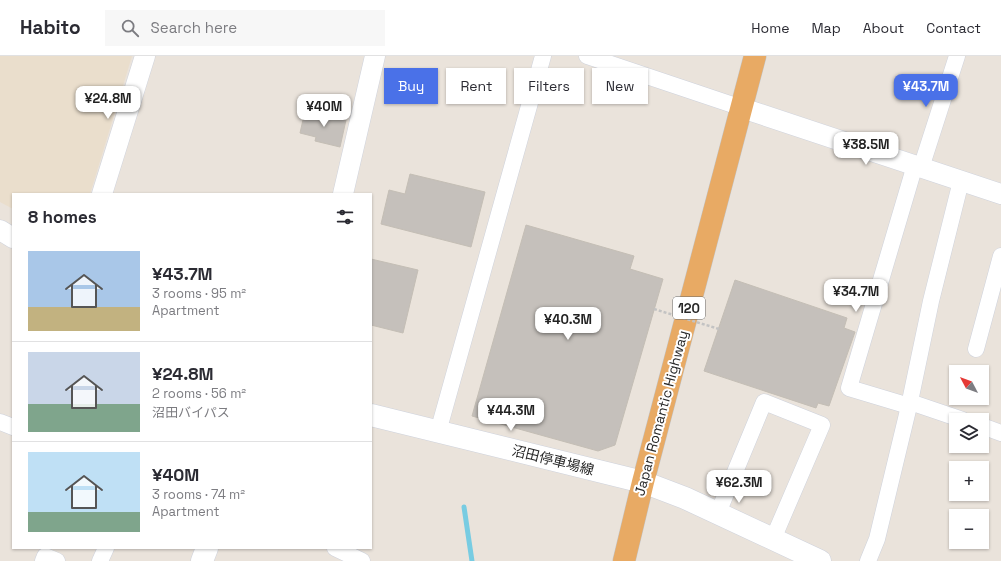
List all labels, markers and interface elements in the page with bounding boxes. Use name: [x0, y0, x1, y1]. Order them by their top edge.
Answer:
search box: [105, 10, 385, 46]
text: Habito: [20, 15, 81, 40]
icon: search: [119, 17, 141, 39]
text: Search here: [151, 18, 237, 37]
text: Home: [751, 19, 789, 37]
text: Map: [811, 19, 841, 37]
text: About: [863, 19, 904, 37]
text: Contact: [926, 19, 981, 37]
chip: Buy: [384, 68, 438, 104]
chip: Rent: [446, 68, 506, 104]
chip: Filters: [514, 68, 584, 104]
chip: New: [592, 68, 648, 104]
pin: ¥43.7M: [893, 74, 959, 108]
text: ¥43.7M: [903, 78, 949, 95]
pin: ¥24.8M: [75, 86, 141, 120]
text: ¥24.8M: [85, 90, 131, 107]
pin: ¥40M: [300, 94, 348, 128]
text: ¥40M: [306, 98, 342, 115]
pin: ¥38.5M: [833, 132, 899, 166]
text: ¥38.5M: [843, 136, 889, 153]
text: 8 homes: [28, 206, 97, 228]
icon: filters: [334, 206, 356, 228]
text: ¥43.7M: [152, 263, 213, 285]
icon: home: [60, 267, 108, 315]
pin: ¥34.7M: [823, 279, 889, 313]
text: ¥34.7M: [833, 283, 879, 300]
text: 3 rooms · 95 m²: [152, 285, 246, 302]
road number: 120: [673, 297, 705, 319]
text: Apartment: [152, 302, 220, 319]
pin: ¥40.3M: [535, 307, 601, 341]
text: ¥40.3M: [544, 311, 592, 328]
street label: Japan Romantic Highway: [630, 328, 692, 498]
text: ¥24.8M: [152, 363, 213, 385]
north arrow: [949, 365, 989, 405]
map controls: [949, 365, 989, 549]
icon: home: [60, 368, 108, 416]
text: 2 rooms · 56 m²: [152, 385, 246, 402]
pin: ¥44.3M: [478, 398, 544, 432]
text: ¥44.3M: [487, 402, 535, 419]
text: 沼田バイパス: [152, 404, 230, 421]
button: layers: [949, 413, 989, 453]
street label: 沼田停車場線: [510, 441, 596, 479]
button: +: [949, 461, 989, 501]
text: ¥40M: [152, 464, 199, 486]
icon: home: [60, 468, 108, 516]
pin: ¥62.3M: [706, 470, 772, 504]
text: ¥62.3M: [715, 474, 763, 491]
text: 3 rooms · 74 m²: [152, 486, 245, 503]
text: Apartment: [152, 503, 220, 520]
button: −: [949, 509, 989, 549]

